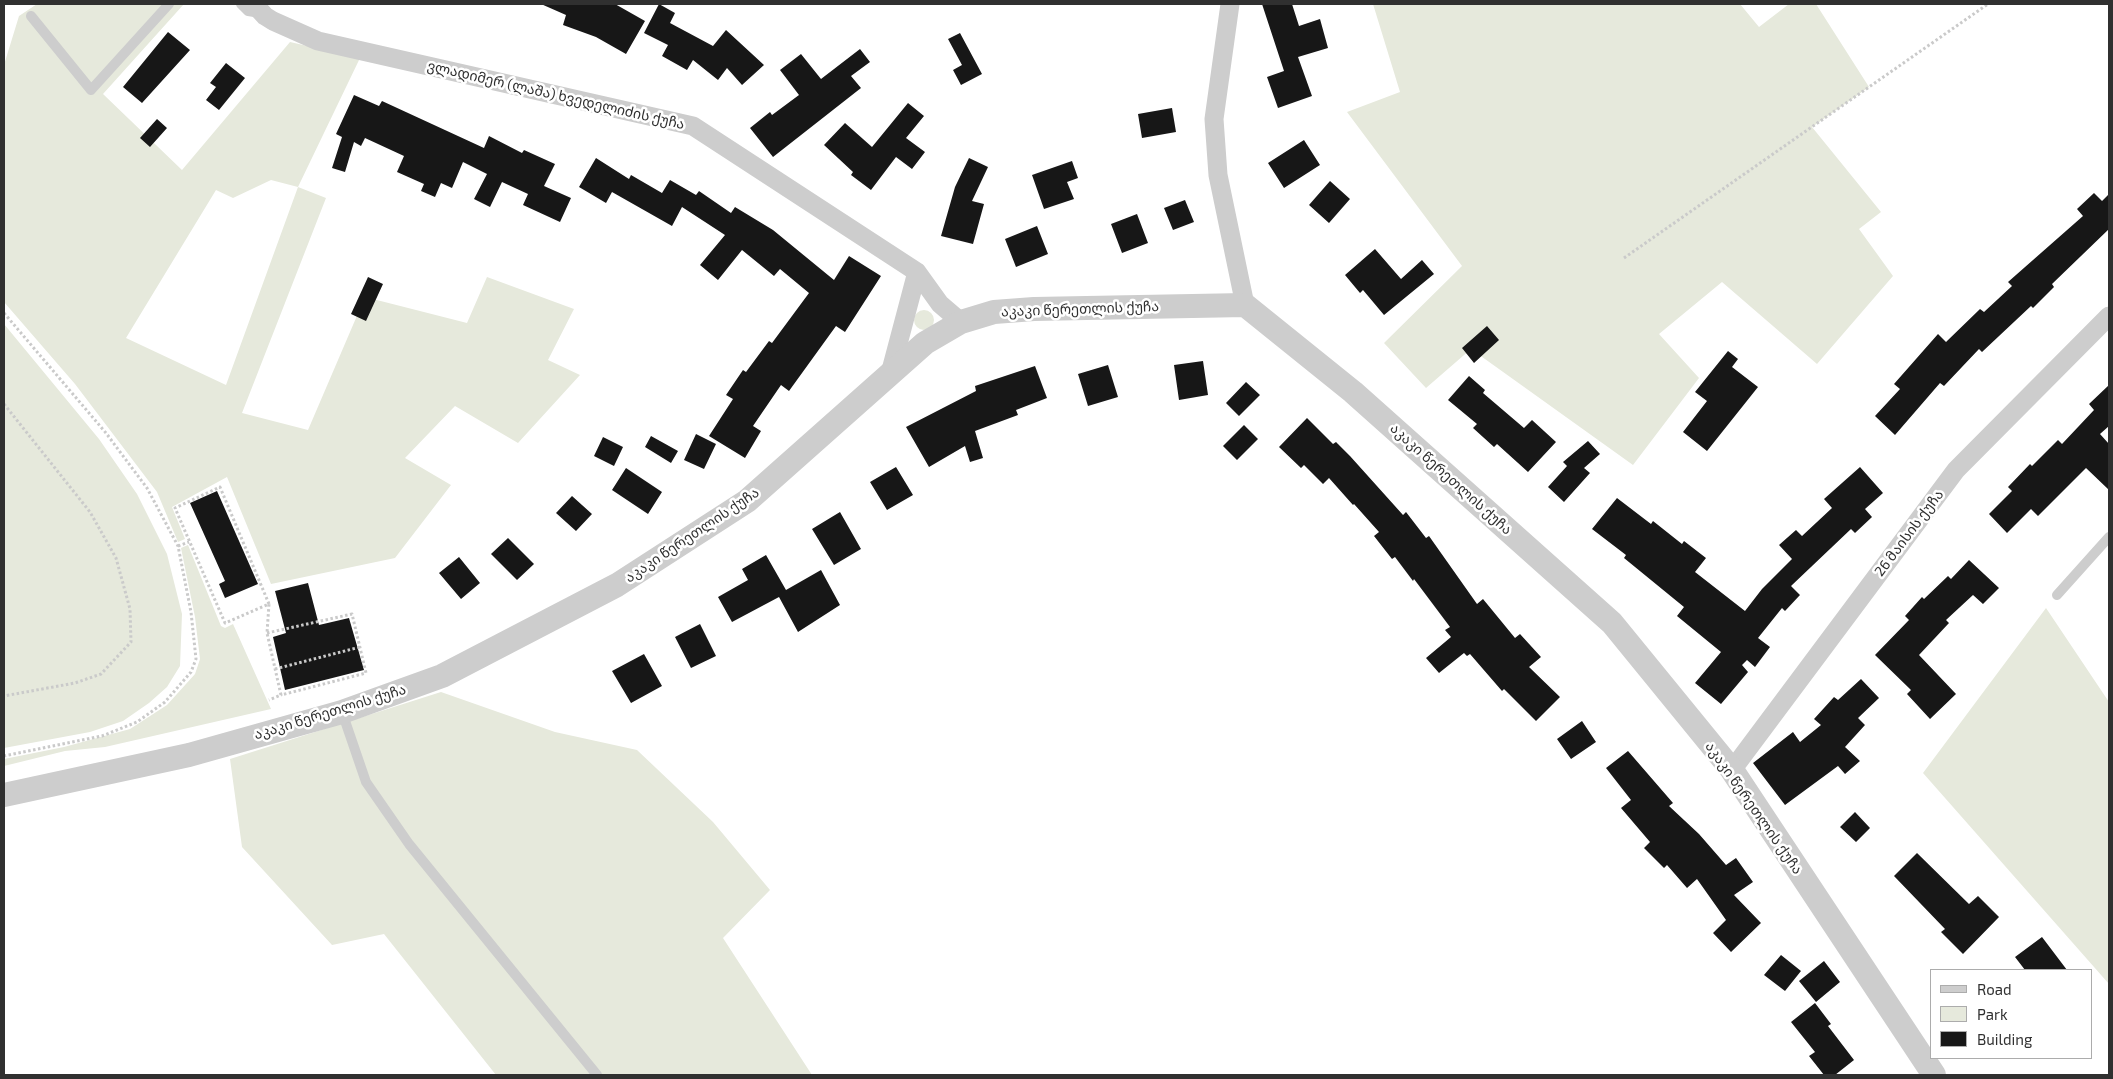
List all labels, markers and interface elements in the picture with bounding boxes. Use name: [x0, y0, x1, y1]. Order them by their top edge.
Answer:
street label: ვლადიმერ (ლაშა) ხვედელიძის ქუჩა: [426, 57, 686, 133]
street label: აკაკი წერეთლის ქუჩა: [1001, 298, 1159, 320]
street label: აკაკი წერეთლის ქუჩა: [1387, 420, 1515, 538]
street label: აკაკი წერეთლის ქუჩა: [622, 484, 762, 586]
street label: 26 მაისის ქუჩა: [1871, 486, 1947, 580]
street label: აკაკი წერეთლის ქუჩა: [252, 681, 408, 743]
street label: აკაკი წერეთლის ქუჩა: [1702, 738, 1806, 878]
legend: [1930, 969, 2093, 1059]
text: Road: [1977, 980, 2012, 998]
text: Park: [1977, 1005, 2008, 1023]
text: Building: [1977, 1030, 2032, 1048]

